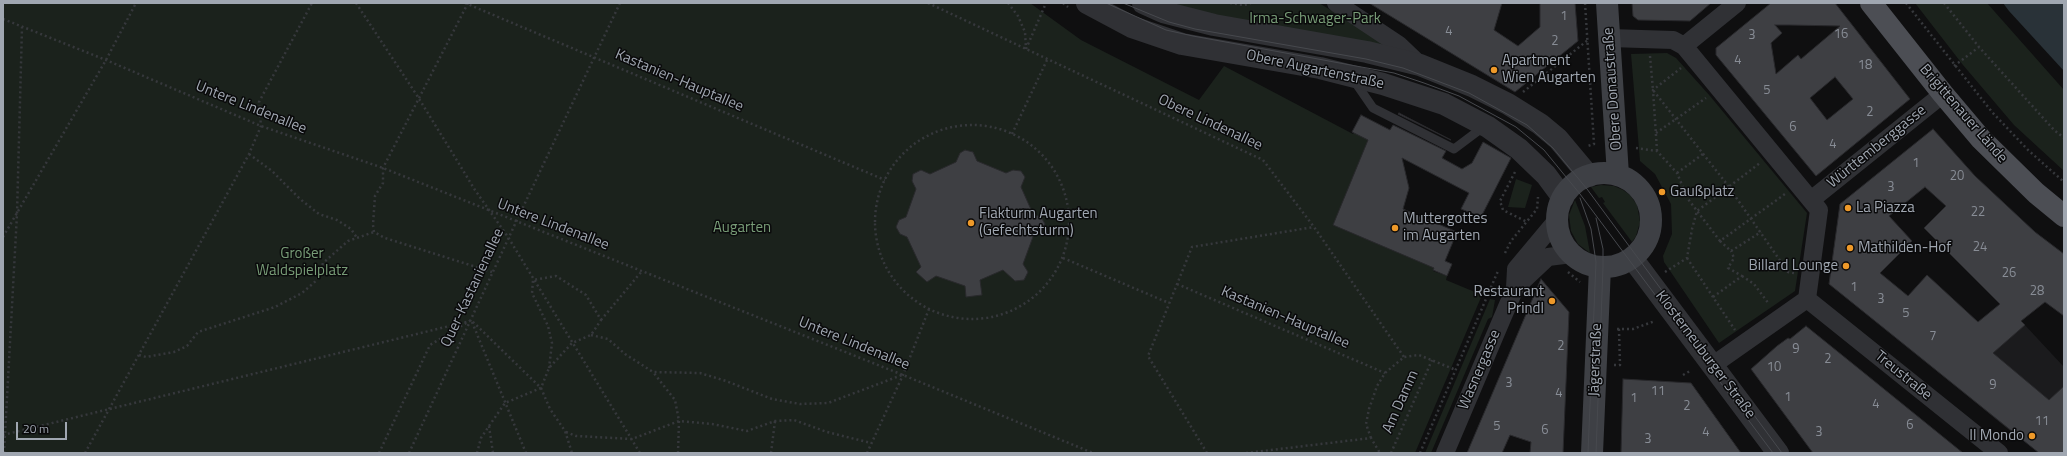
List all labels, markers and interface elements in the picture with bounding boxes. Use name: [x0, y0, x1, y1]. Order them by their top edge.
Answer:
house number: 1: [1560, 9, 1568, 25]
park label: Irma-Schwager-Park: [1249, 10, 1381, 28]
house number: 4: [1445, 24, 1453, 40]
street label: Obere Donaustraße: [1600, 27, 1626, 151]
house number: 16: [1834, 27, 1848, 43]
house number: 3: [1748, 28, 1756, 44]
house number: 2: [1551, 34, 1559, 50]
street label: Kastanien-Hauptallee: [612, 46, 746, 116]
street label: Obere Augartenstraße: [1244, 47, 1386, 93]
place label: Apartment Wien Augarten: [1502, 52, 1596, 87]
house number: 4: [1734, 53, 1742, 69]
house number: 18: [1858, 58, 1872, 74]
street label: Brigittenauer Lände: [1915, 61, 2011, 167]
marker: Apartment Wien Augarten: [1489, 65, 1499, 75]
street label: Untere Lindenallee: [193, 78, 309, 138]
house number: 5: [1763, 83, 1771, 99]
street label: Obere Lindenallee: [1155, 91, 1265, 155]
street label: Württemberggasse: [1824, 102, 1930, 192]
house number: 2: [1866, 105, 1874, 121]
house number: 6: [1789, 120, 1797, 136]
house number: 4: [1829, 137, 1837, 153]
house number: 1: [1912, 156, 1920, 172]
house number: 20: [1950, 169, 1964, 185]
house number: 3: [1887, 180, 1895, 196]
place label: Gaußplatz: [1670, 183, 1734, 201]
marker: Gaußplatz: [1657, 187, 1667, 197]
street label: Untere Lindenallee: [495, 195, 611, 255]
place label: La Piazza: [1856, 199, 1915, 217]
marker: La Piazza: [1843, 203, 1853, 213]
place label: Flakturm Augarten (Gefechtsturm): [979, 205, 1098, 240]
house number: 22: [1971, 205, 1985, 221]
place label: Muttergottes im Augarten: [1403, 210, 1487, 245]
marker: Flakturm Augarten (Gefechtsturm): [966, 218, 976, 228]
park label: Augarten: [713, 219, 771, 237]
marker: Muttergottes im Augarten: [1390, 223, 1400, 233]
street label: Quer-Kastanienallee: [438, 226, 508, 350]
place label: Mathilden-Hof: [1858, 239, 1951, 257]
house number: 24: [1973, 240, 1987, 256]
marker: Mathilden-Hof: [1845, 243, 1855, 253]
park label: Großer Waldspielplatz: [256, 245, 348, 280]
place label: Billard Lounge: [1748, 257, 1838, 275]
marker: Billard Lounge: [1841, 261, 1851, 271]
house number: 26: [2002, 266, 2016, 282]
house number: 1: [1850, 280, 1858, 296]
street label: Kastanien-Hauptallee: [1218, 283, 1352, 353]
place label: Restaurant Prindl: [1474, 283, 1544, 318]
house number: 28: [2030, 284, 2044, 300]
street label: Klosterneuburger Straße: [1651, 288, 1759, 422]
house number: 3: [1877, 292, 1885, 308]
marker: Restaurant Prindl: [1547, 296, 1557, 306]
house number: 5: [1902, 306, 1910, 322]
street label: Untere Lindenallee: [796, 314, 912, 374]
street label: Jägerstraße: [1586, 323, 1606, 397]
street label: Wasnergasse: [1455, 327, 1505, 413]
house number: 7: [1929, 329, 1937, 345]
house number: 2: [1557, 339, 1565, 355]
house number: 9: [1792, 342, 1800, 358]
street label: Treustraße: [1871, 348, 1935, 404]
house number: 2: [1824, 352, 1832, 368]
house number: 10: [1767, 360, 1781, 376]
street label: Am Damm: [1379, 368, 1423, 436]
house number: 3: [1505, 376, 1513, 392]
house number: 9: [1989, 378, 1997, 394]
house number: 11: [1651, 384, 1665, 400]
house number: 4: [1555, 386, 1563, 402]
house number: 1: [1784, 390, 1792, 406]
house number: 1: [1630, 391, 1638, 407]
house number: 4: [1872, 397, 1880, 413]
house number: 2: [1683, 399, 1691, 415]
scale bar: [18, 414, 69, 440]
house number: 11: [2035, 414, 2049, 430]
house number: 6: [1906, 418, 1914, 434]
text: 20 m: [23, 419, 49, 438]
house number: 5: [1493, 419, 1501, 435]
house number: 6: [1541, 423, 1549, 439]
house number: 4: [1702, 425, 1710, 441]
house number: 3: [1815, 425, 1823, 441]
place label: Il Mondo: [1969, 427, 2024, 445]
marker: Il Mondo: [2027, 431, 2037, 441]
house number: 3: [1644, 432, 1652, 448]

